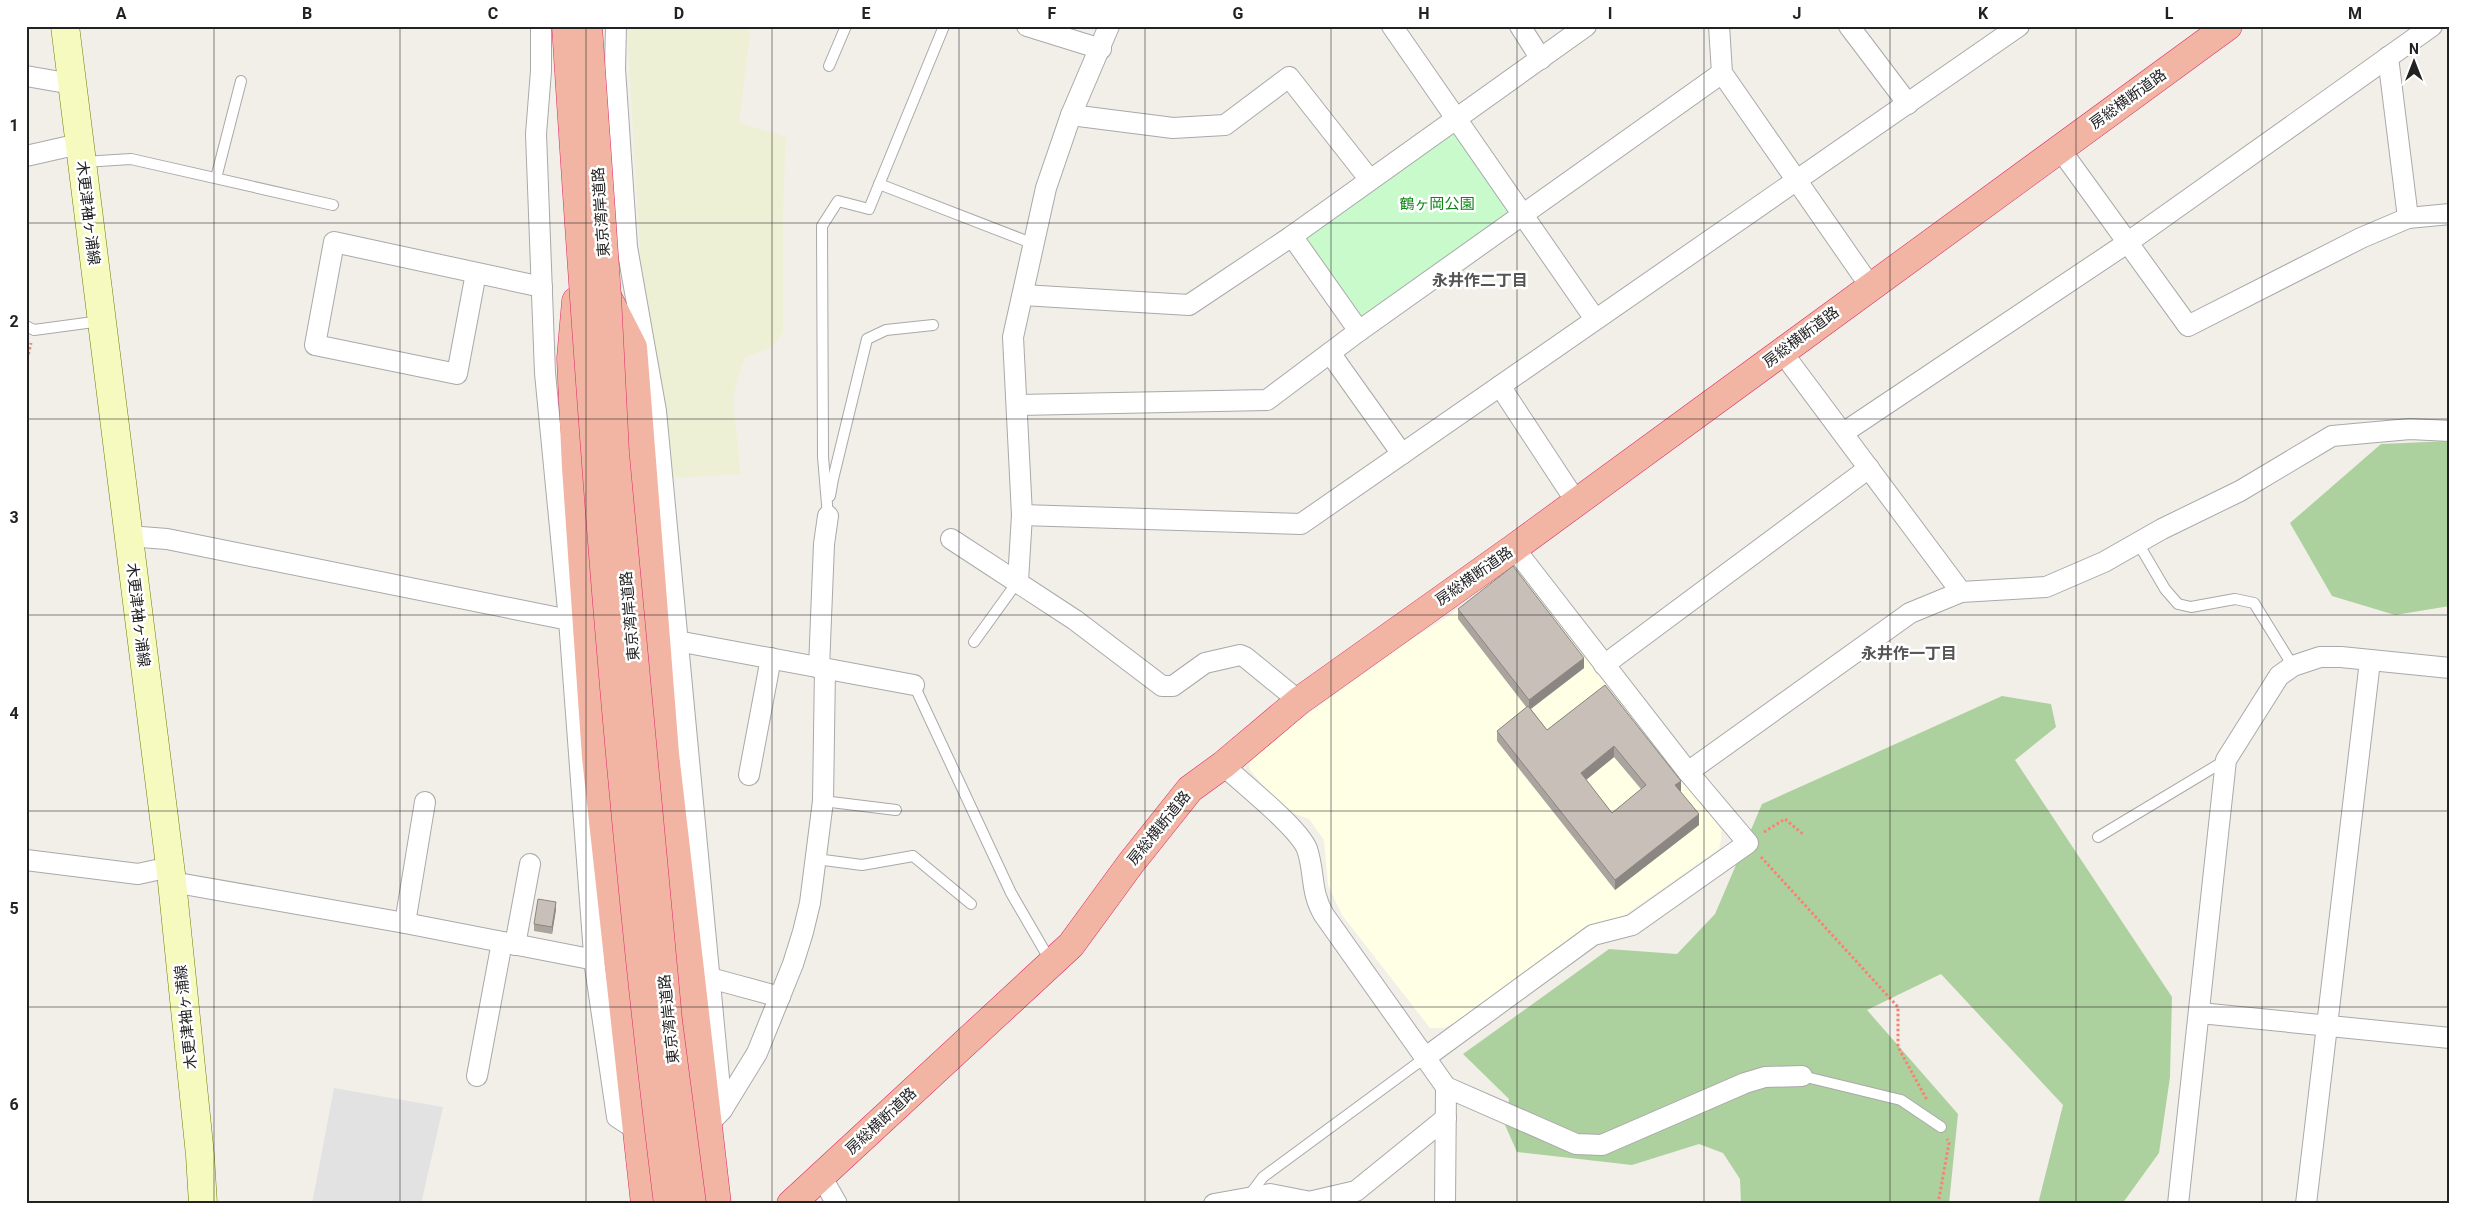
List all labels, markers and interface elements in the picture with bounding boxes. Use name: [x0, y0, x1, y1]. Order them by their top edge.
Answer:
text: A: [116, 4, 127, 23]
text: B: [302, 4, 312, 23]
text: C: [488, 4, 498, 23]
text: D: [674, 4, 684, 23]
text: E: [862, 4, 871, 23]
text: F: [1048, 4, 1057, 23]
text: G: [1233, 4, 1244, 23]
text: H: [1418, 4, 1430, 23]
text: I: [1608, 4, 1612, 23]
text: J: [1793, 4, 1801, 23]
text: K: [1978, 4, 1989, 23]
text: L: [2165, 4, 2174, 23]
text: M: [2348, 4, 2362, 23]
north arrow: [2388, 38, 2438, 88]
text: N: [2409, 41, 2419, 57]
street label: 房総横断道路: [2086, 65, 2170, 133]
text: 1: [9, 116, 19, 135]
street label: 木更津袖ヶ浦線: [73, 160, 103, 266]
street label: 東京湾岸道路: [589, 166, 613, 258]
park label: 鶴ヶ岡公園: [1399, 195, 1475, 213]
district label: 永井作二丁目: [1432, 271, 1528, 290]
street label: 房総横断道路: [1760, 303, 1842, 371]
text: 2: [9, 312, 19, 331]
text: 3: [9, 508, 19, 527]
street label: 房総横断道路: [1432, 543, 1516, 609]
street label: 木更津袖ヶ浦線: [123, 562, 153, 668]
street label: 東京湾岸道路: [617, 570, 643, 662]
district label: 永井作一丁目: [1861, 644, 1957, 663]
text: 4: [9, 704, 19, 723]
street label: 房総横断道路: [1124, 787, 1194, 869]
text: 5: [9, 899, 19, 918]
street label: 木更津袖ヶ浦線: [172, 964, 200, 1070]
street label: 東京湾岸道路: [655, 973, 683, 1065]
street label: 房総横断道路: [842, 1084, 920, 1158]
text: 6: [9, 1095, 19, 1114]

